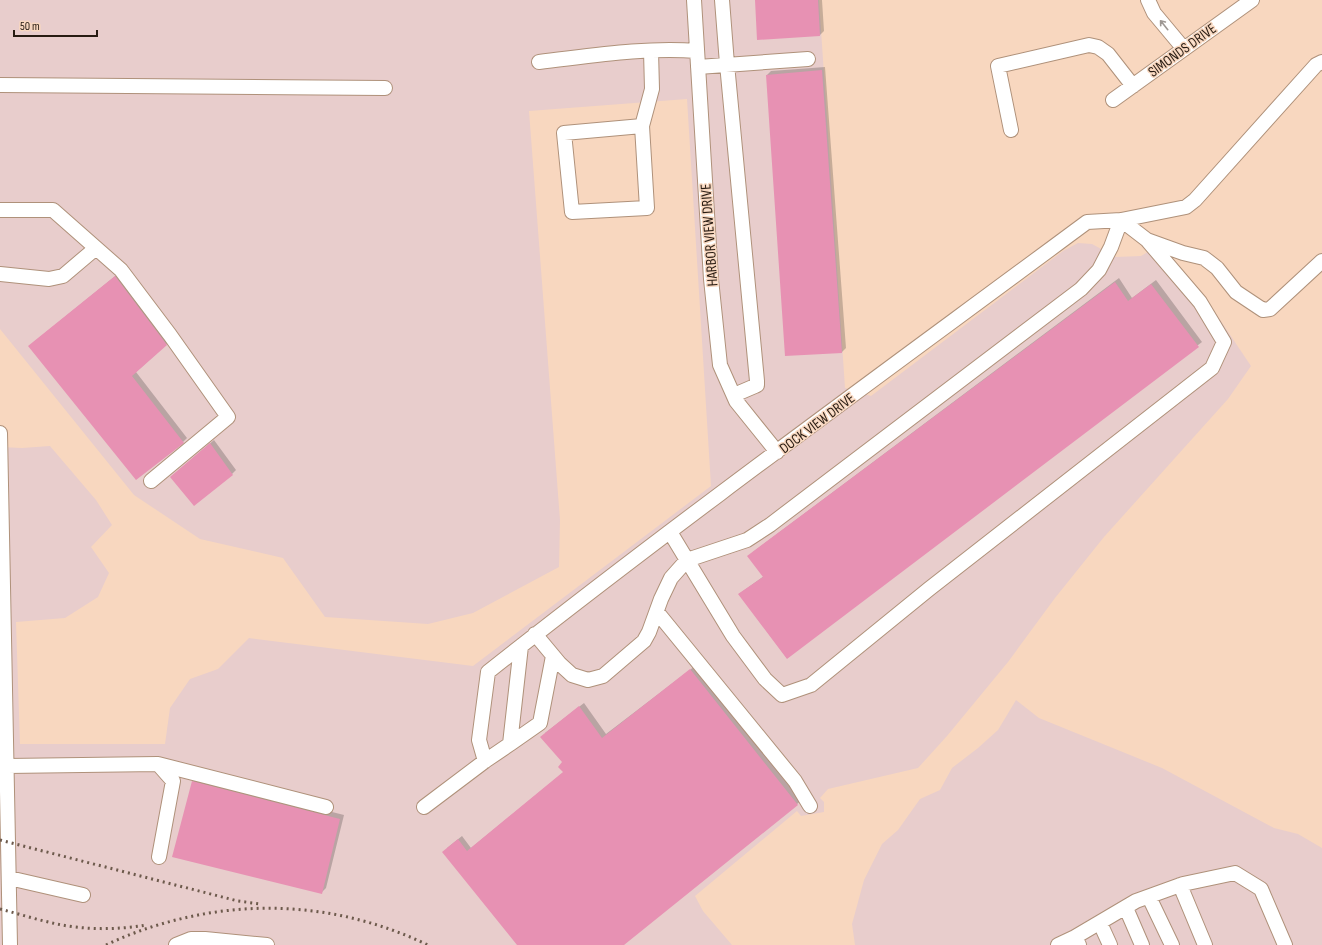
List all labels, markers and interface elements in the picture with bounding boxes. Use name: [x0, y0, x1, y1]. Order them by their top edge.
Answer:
scale bar: [14, 12, 97, 38]
text: 50 m: [20, 19, 40, 34]
street label: SIMONDS DRIVE: [1144, 19, 1220, 82]
one-way arrow: [1160, 20, 1169, 31]
street label: HARBOR VIEW DRIVE: [696, 183, 723, 287]
street label: DOCK VIEW DRIVE: [776, 389, 859, 458]

